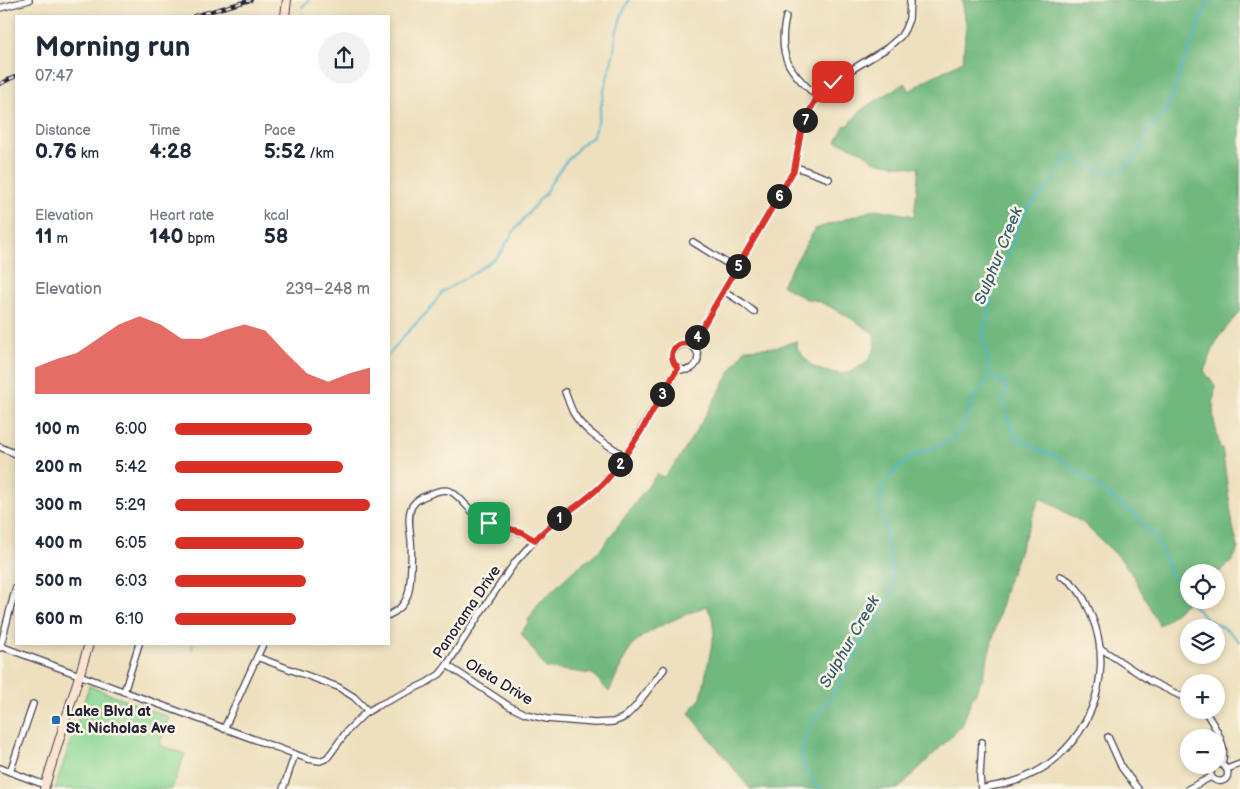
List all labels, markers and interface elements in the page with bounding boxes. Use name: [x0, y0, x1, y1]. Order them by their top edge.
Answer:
text: Morning run: [35, 31, 190, 64]
button: share: [318, 32, 370, 84]
pin: [812, 61, 854, 103]
text: 07:47: [35, 67, 73, 86]
icon: check: [819, 68, 847, 96]
pin: 7: [792, 108, 818, 132]
text: 7: [802, 112, 809, 129]
text: Distance: [35, 122, 91, 139]
text: Time: [149, 122, 180, 139]
text: Pace: [264, 122, 296, 139]
text: 0.76: [35, 139, 77, 164]
text: 4:28: [149, 139, 192, 164]
text: 5:52: [264, 139, 306, 164]
text: km: [77, 145, 99, 162]
text: /km: [306, 145, 334, 162]
pin: 6: [766, 184, 792, 208]
text: 6: [775, 188, 784, 205]
water label: Sulphur Creek: [971, 203, 1028, 308]
text: Elevation: [35, 207, 93, 224]
text: Heart rate: [149, 207, 214, 224]
text: kcal: [264, 207, 289, 224]
text: 11: [35, 224, 53, 249]
text: 140: [149, 224, 184, 249]
text: 58: [264, 224, 288, 249]
text: m: [53, 230, 68, 247]
text: bpm: [184, 230, 215, 247]
pin: 5: [726, 254, 750, 278]
text: 5: [734, 258, 743, 275]
text: Elevation: [35, 280, 102, 299]
text: 239–248 m: [285, 280, 370, 299]
pin: 4: [684, 324, 710, 350]
text: 4: [693, 329, 702, 346]
pin: 3: [650, 382, 674, 406]
text: 3: [658, 386, 667, 403]
text: 100 m: [35, 420, 80, 439]
text: 6:00: [115, 420, 147, 439]
pin: 2: [608, 452, 632, 476]
text: 2: [616, 456, 625, 473]
text: 200 m: [35, 458, 82, 477]
text: 5:42: [115, 458, 147, 477]
text: 300 m: [35, 496, 82, 515]
text: 5:29: [115, 496, 146, 515]
pin: [468, 502, 510, 544]
pin: 1: [546, 506, 572, 530]
icon: arrive: [475, 509, 503, 537]
text: 1: [557, 510, 562, 527]
text: 400 m: [35, 534, 82, 553]
text: 6:05: [115, 534, 147, 553]
street label: Panorama Drive: [429, 562, 505, 662]
map controls: [1180, 564, 1225, 774]
button: locate: [1180, 564, 1225, 609]
text: 500 m: [35, 572, 82, 591]
text: 6:03: [115, 572, 147, 591]
water label: Sulphur Creek: [816, 591, 885, 692]
text: 600 m: [35, 610, 83, 629]
text: 6:10: [115, 610, 144, 629]
button: layers: [1180, 619, 1225, 664]
street label: Oleta Drive: [462, 654, 536, 710]
button: +: [1180, 674, 1225, 719]
place label: Lake Blvd at St. Nicholas Ave: [66, 702, 176, 738]
marker: Lake Blvd at St. Nicholas Ave: [50, 714, 62, 726]
button: −: [1180, 729, 1225, 774]

